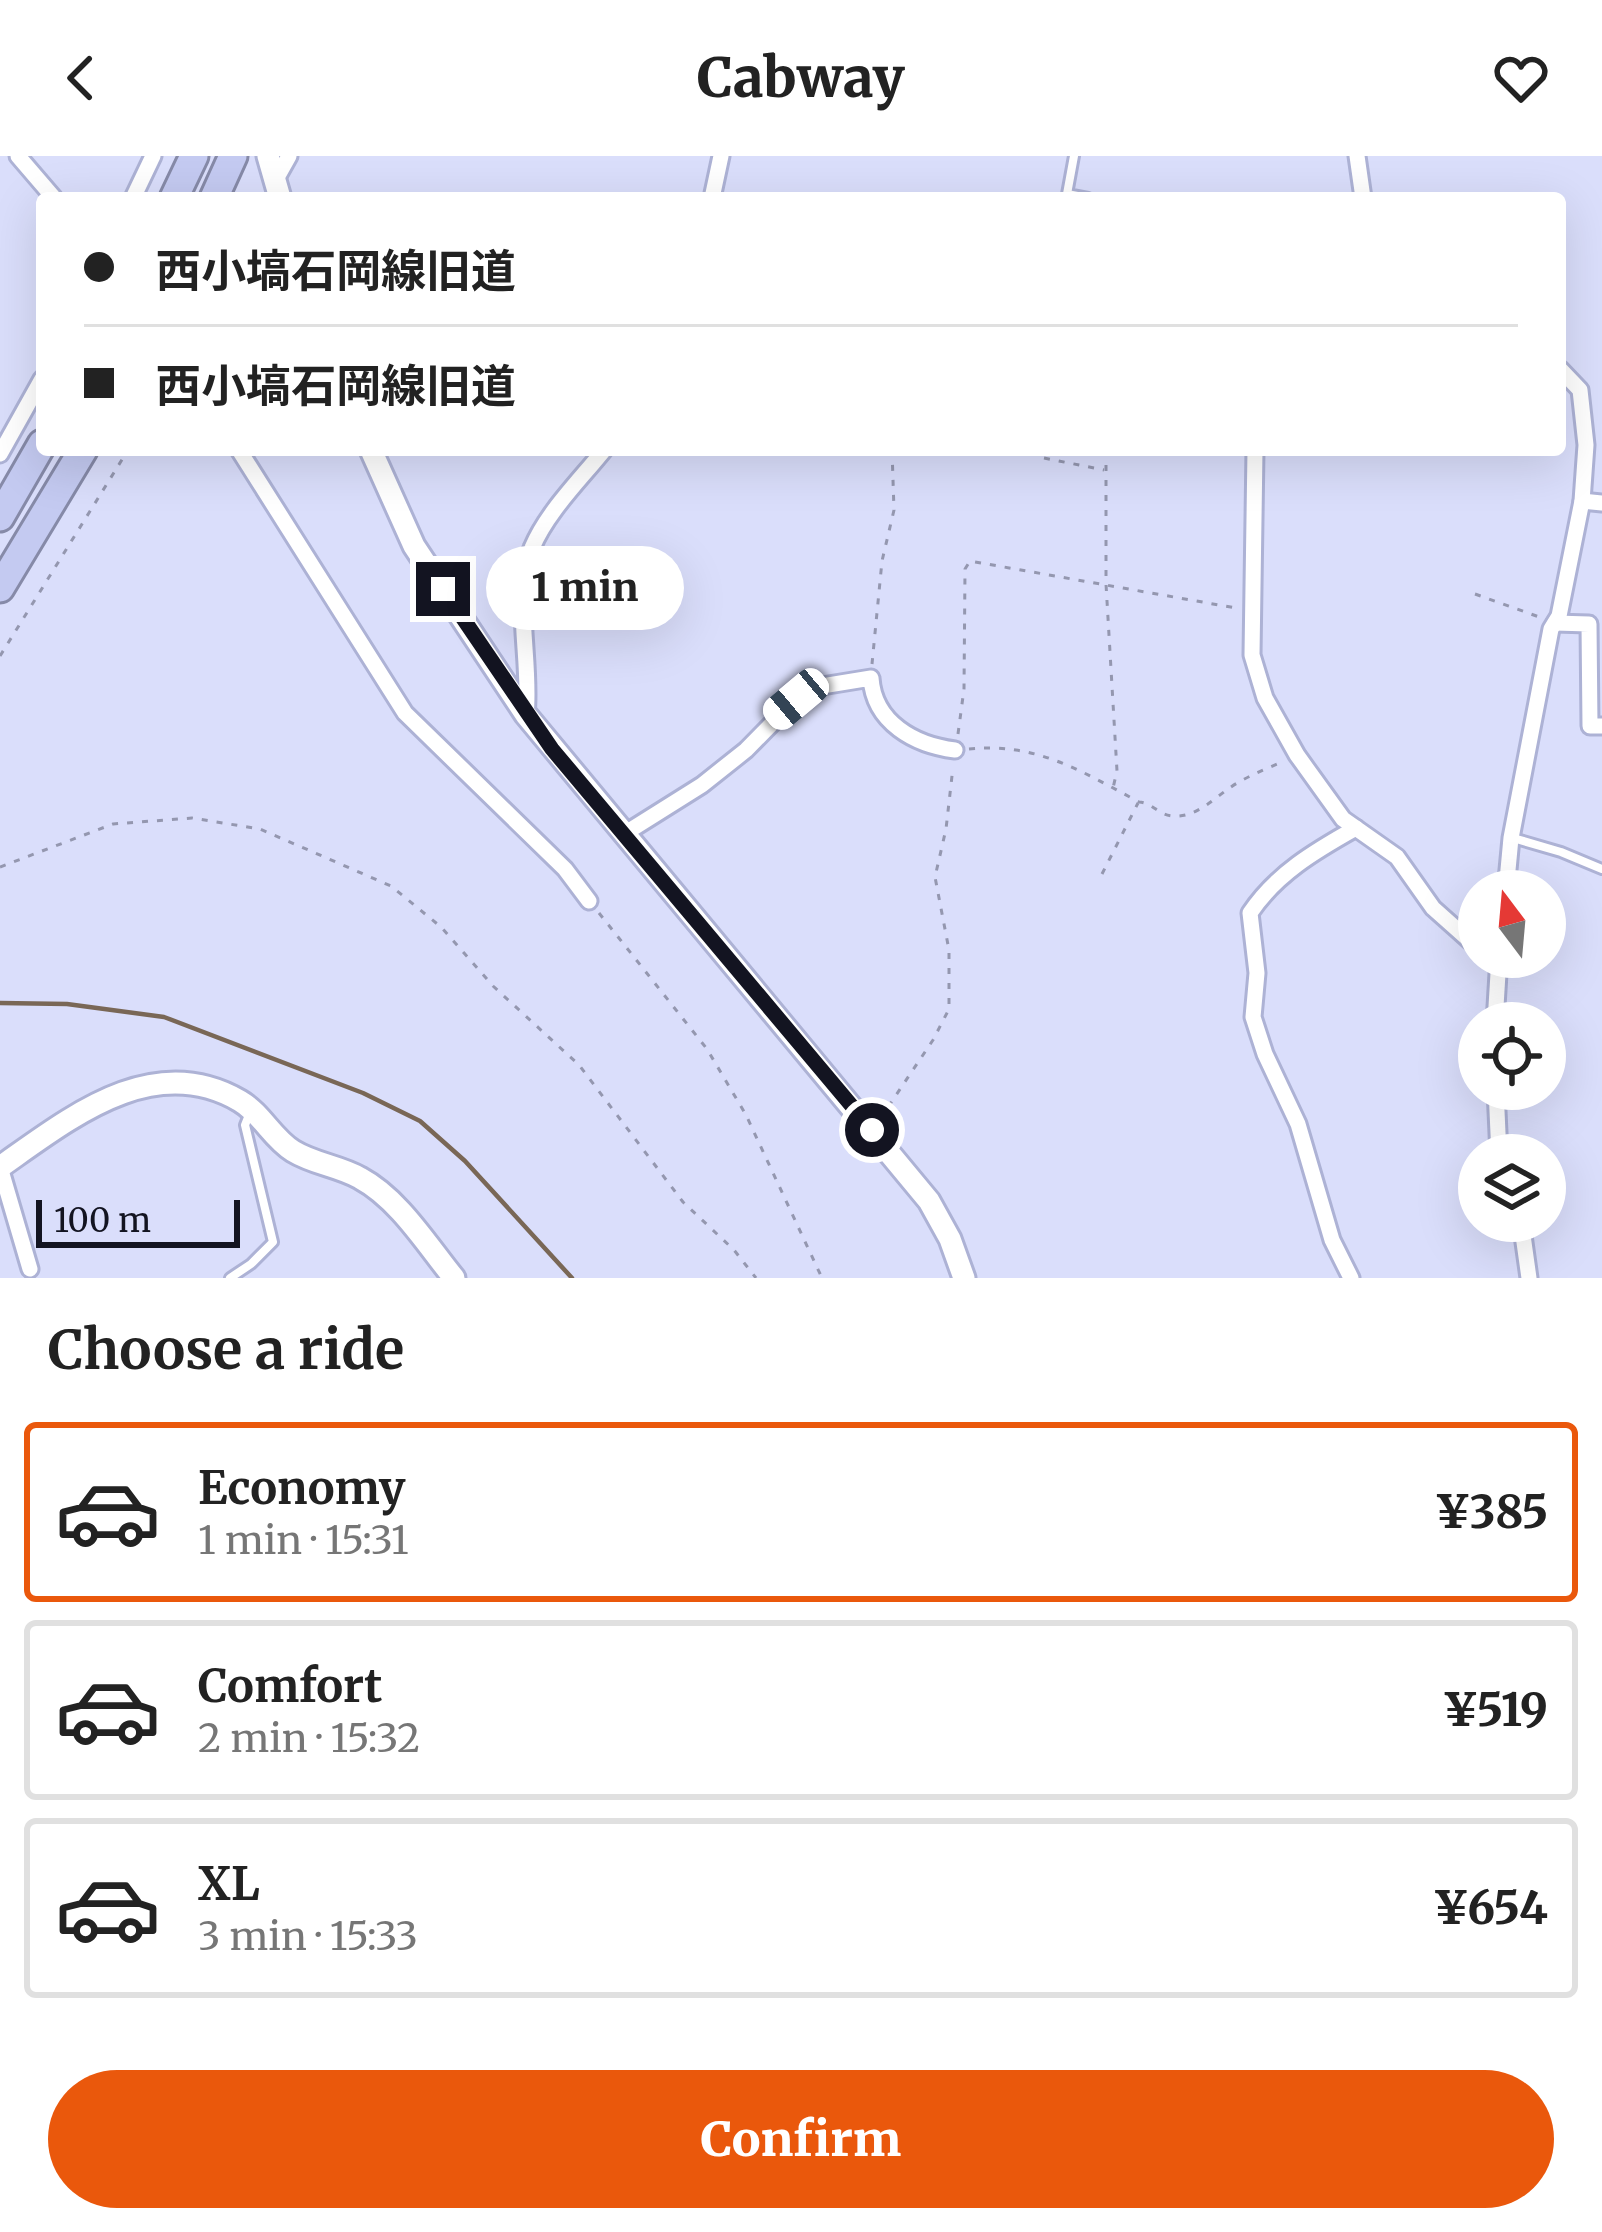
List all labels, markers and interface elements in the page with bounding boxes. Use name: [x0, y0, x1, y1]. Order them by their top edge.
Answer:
text: Cabway: [697, 44, 905, 112]
icon: back: [48, 45, 114, 111]
icon: heart: [1488, 45, 1554, 111]
text: 西小塙石岡線旧道: [156, 243, 516, 299]
text: 西小塙石岡線旧道: [156, 358, 516, 414]
callout: 1 min: [485, 547, 683, 631]
route end: [416, 562, 470, 616]
text: 1 min: [532, 563, 638, 612]
car: [757, 662, 835, 736]
north arrow: [1458, 870, 1566, 978]
map controls: [1458, 870, 1566, 1242]
button: locate: [1458, 1002, 1566, 1110]
route start: [845, 1103, 899, 1157]
button: layers: [1458, 1134, 1566, 1242]
scale bar: [36, 1194, 240, 1247]
text: 100 m: [54, 1200, 151, 1241]
text: Choose a ride: [48, 1316, 404, 1384]
icon: car: [54, 1458, 162, 1566]
text: Economy: [198, 1460, 406, 1516]
text: ¥385: [1435, 1484, 1548, 1540]
text: 1 min · 15:31: [198, 1516, 409, 1565]
icon: car: [54, 1656, 162, 1764]
text: Comfort: [198, 1658, 382, 1714]
text: ¥519: [1442, 1682, 1548, 1738]
text: 2 min · 15:32: [198, 1714, 420, 1763]
icon: car: [54, 1854, 162, 1962]
text: XL: [198, 1856, 260, 1912]
text: ¥654: [1433, 1880, 1548, 1936]
text: 3 min · 15:33: [198, 1912, 418, 1961]
button: Confirm: [48, 2070, 1554, 2208]

